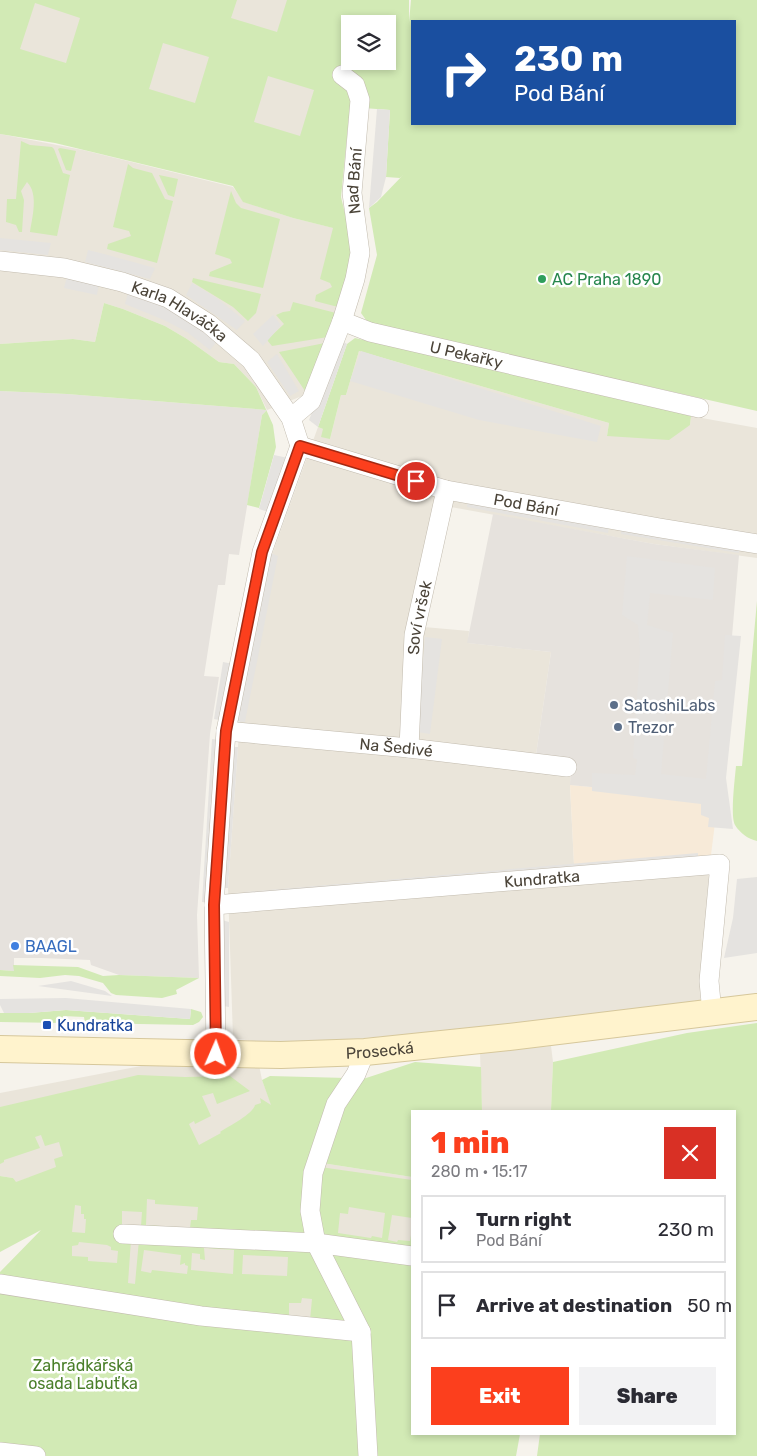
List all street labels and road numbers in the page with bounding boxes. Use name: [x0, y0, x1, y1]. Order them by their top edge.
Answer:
street label: Nad Bání: [342, 146, 365, 215]
street label: Karla Hlaváčka: [129, 277, 232, 345]
street label: U Pekařky: [428, 337, 505, 372]
street label: Pod Bání: [492, 489, 561, 520]
street label: Soví vršek: [404, 578, 435, 655]
street label: Na Šedivé: [359, 734, 434, 760]
street label: Kundratka: [503, 866, 581, 891]
street label: Prosecká: [345, 1037, 415, 1062]

